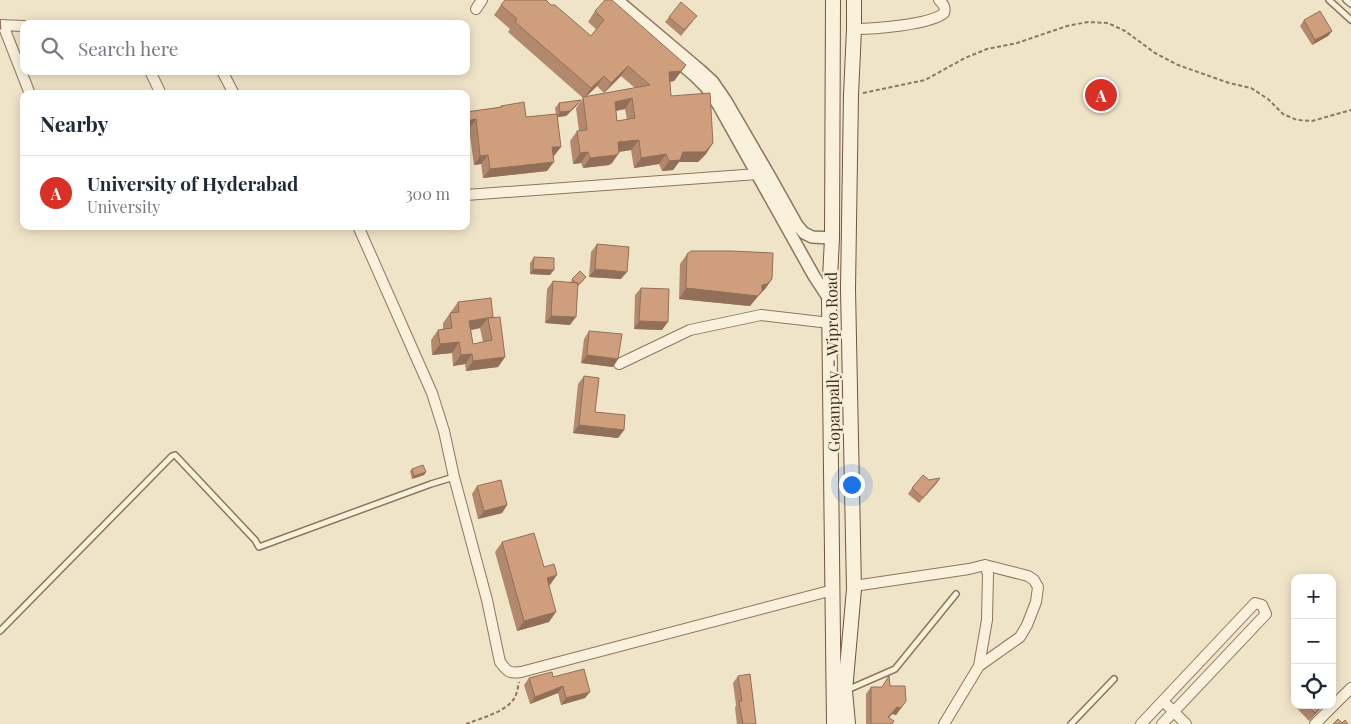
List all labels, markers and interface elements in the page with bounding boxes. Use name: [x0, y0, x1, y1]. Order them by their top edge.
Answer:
search box: [20, 20, 470, 75]
icon: search: [38, 34, 66, 62]
text: Search here: [78, 35, 178, 61]
pin: A: [1085, 76, 1117, 114]
text: Nearby: [40, 109, 109, 137]
text: University of Hyderabad: [87, 170, 298, 196]
text: A: [51, 183, 61, 204]
text: 300 m: [405, 183, 450, 204]
text: University: [87, 196, 160, 217]
street label: Gopanpally - Wipro Road: [820, 272, 844, 452]
your location: [839, 472, 865, 498]
map controls: [1291, 574, 1336, 709]
button: +: [1291, 574, 1336, 619]
button: −: [1291, 619, 1336, 664]
button: locate: [1291, 664, 1336, 709]

